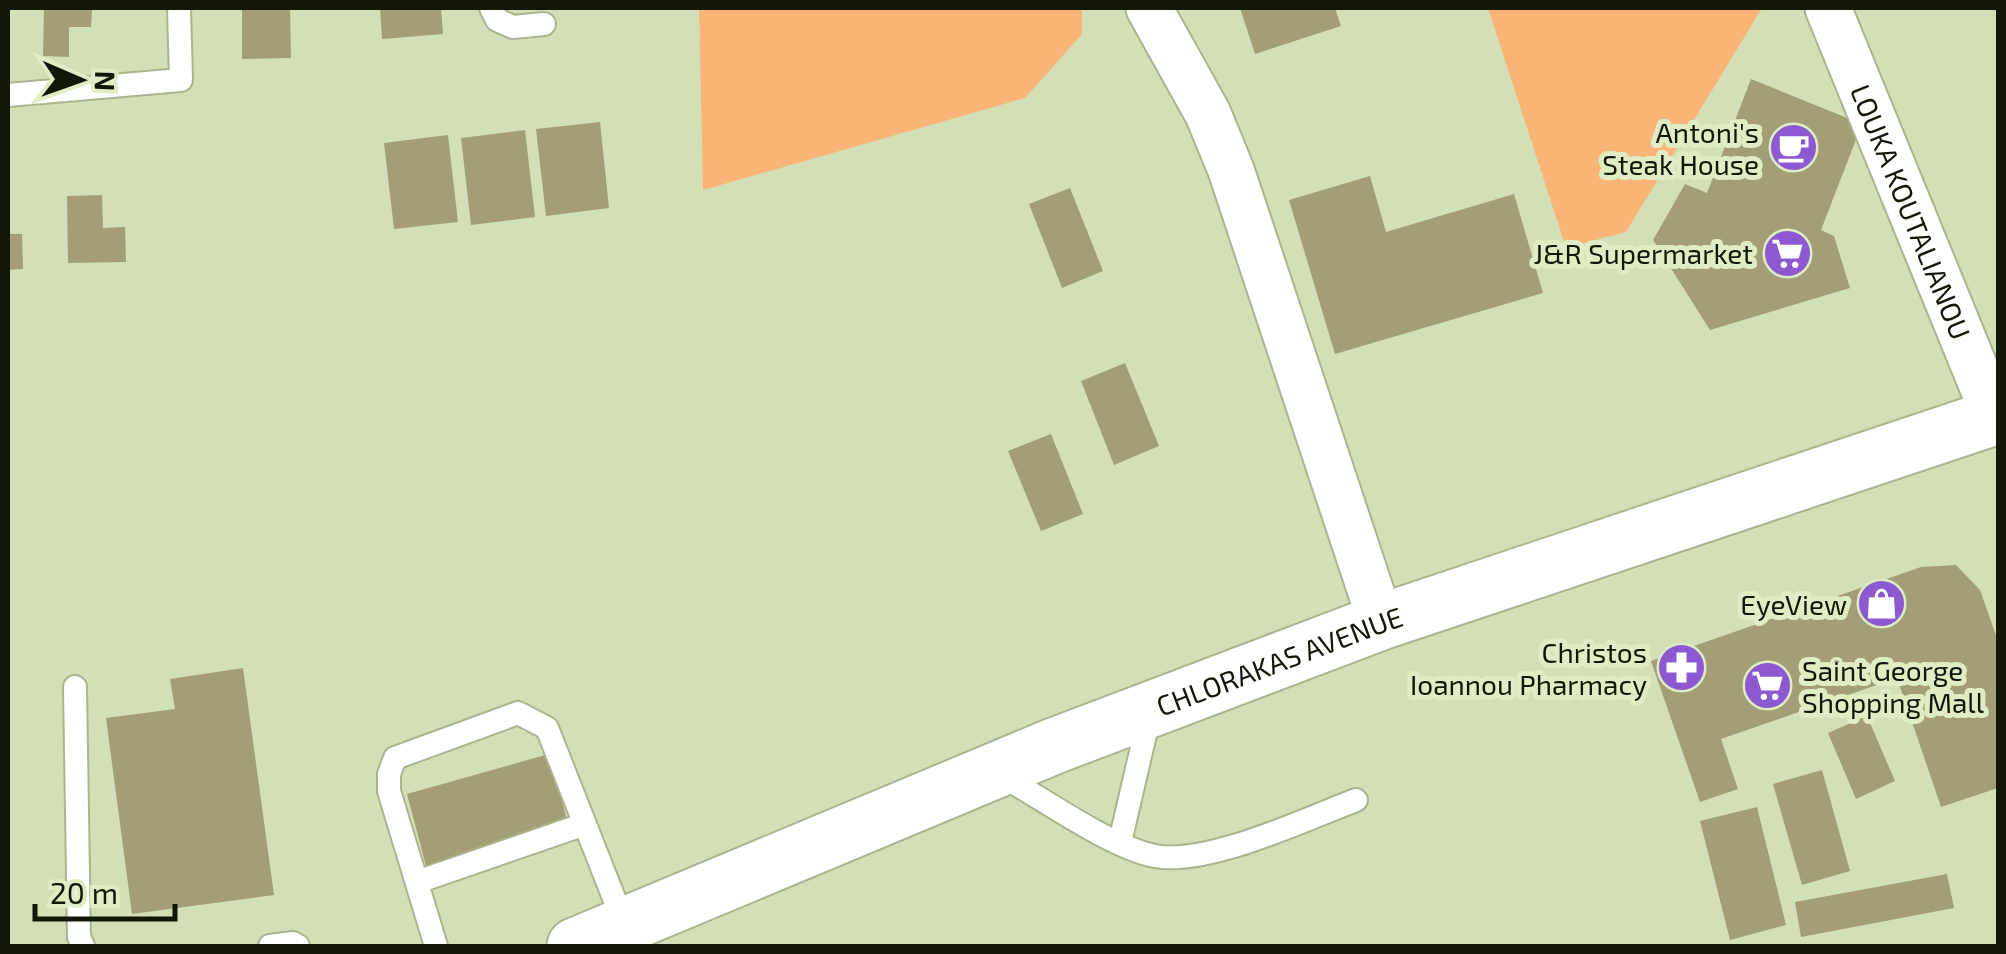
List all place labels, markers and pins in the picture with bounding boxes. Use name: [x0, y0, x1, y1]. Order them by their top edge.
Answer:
place label: Antoni's Steak House: [1602, 115, 1759, 181]
cafe icon: Antoni's Steak House: [1768, 122, 1820, 174]
supermarket icon: J&R Supermarket: [1762, 227, 1814, 279]
place label: J&R Supermarket: [1533, 236, 1753, 270]
shop icon: EyeView: [1856, 578, 1908, 630]
place label: EyeView: [1740, 587, 1847, 621]
place label: Christos Ioannou Pharmacy: [1410, 635, 1647, 701]
pharmacy icon: Christos Ioannou Pharmacy: [1656, 642, 1708, 694]
place label: Saint George Shopping Mall: [1802, 653, 1985, 719]
supermarket icon: Saint George Shopping Mall: [1741, 660, 1793, 712]

